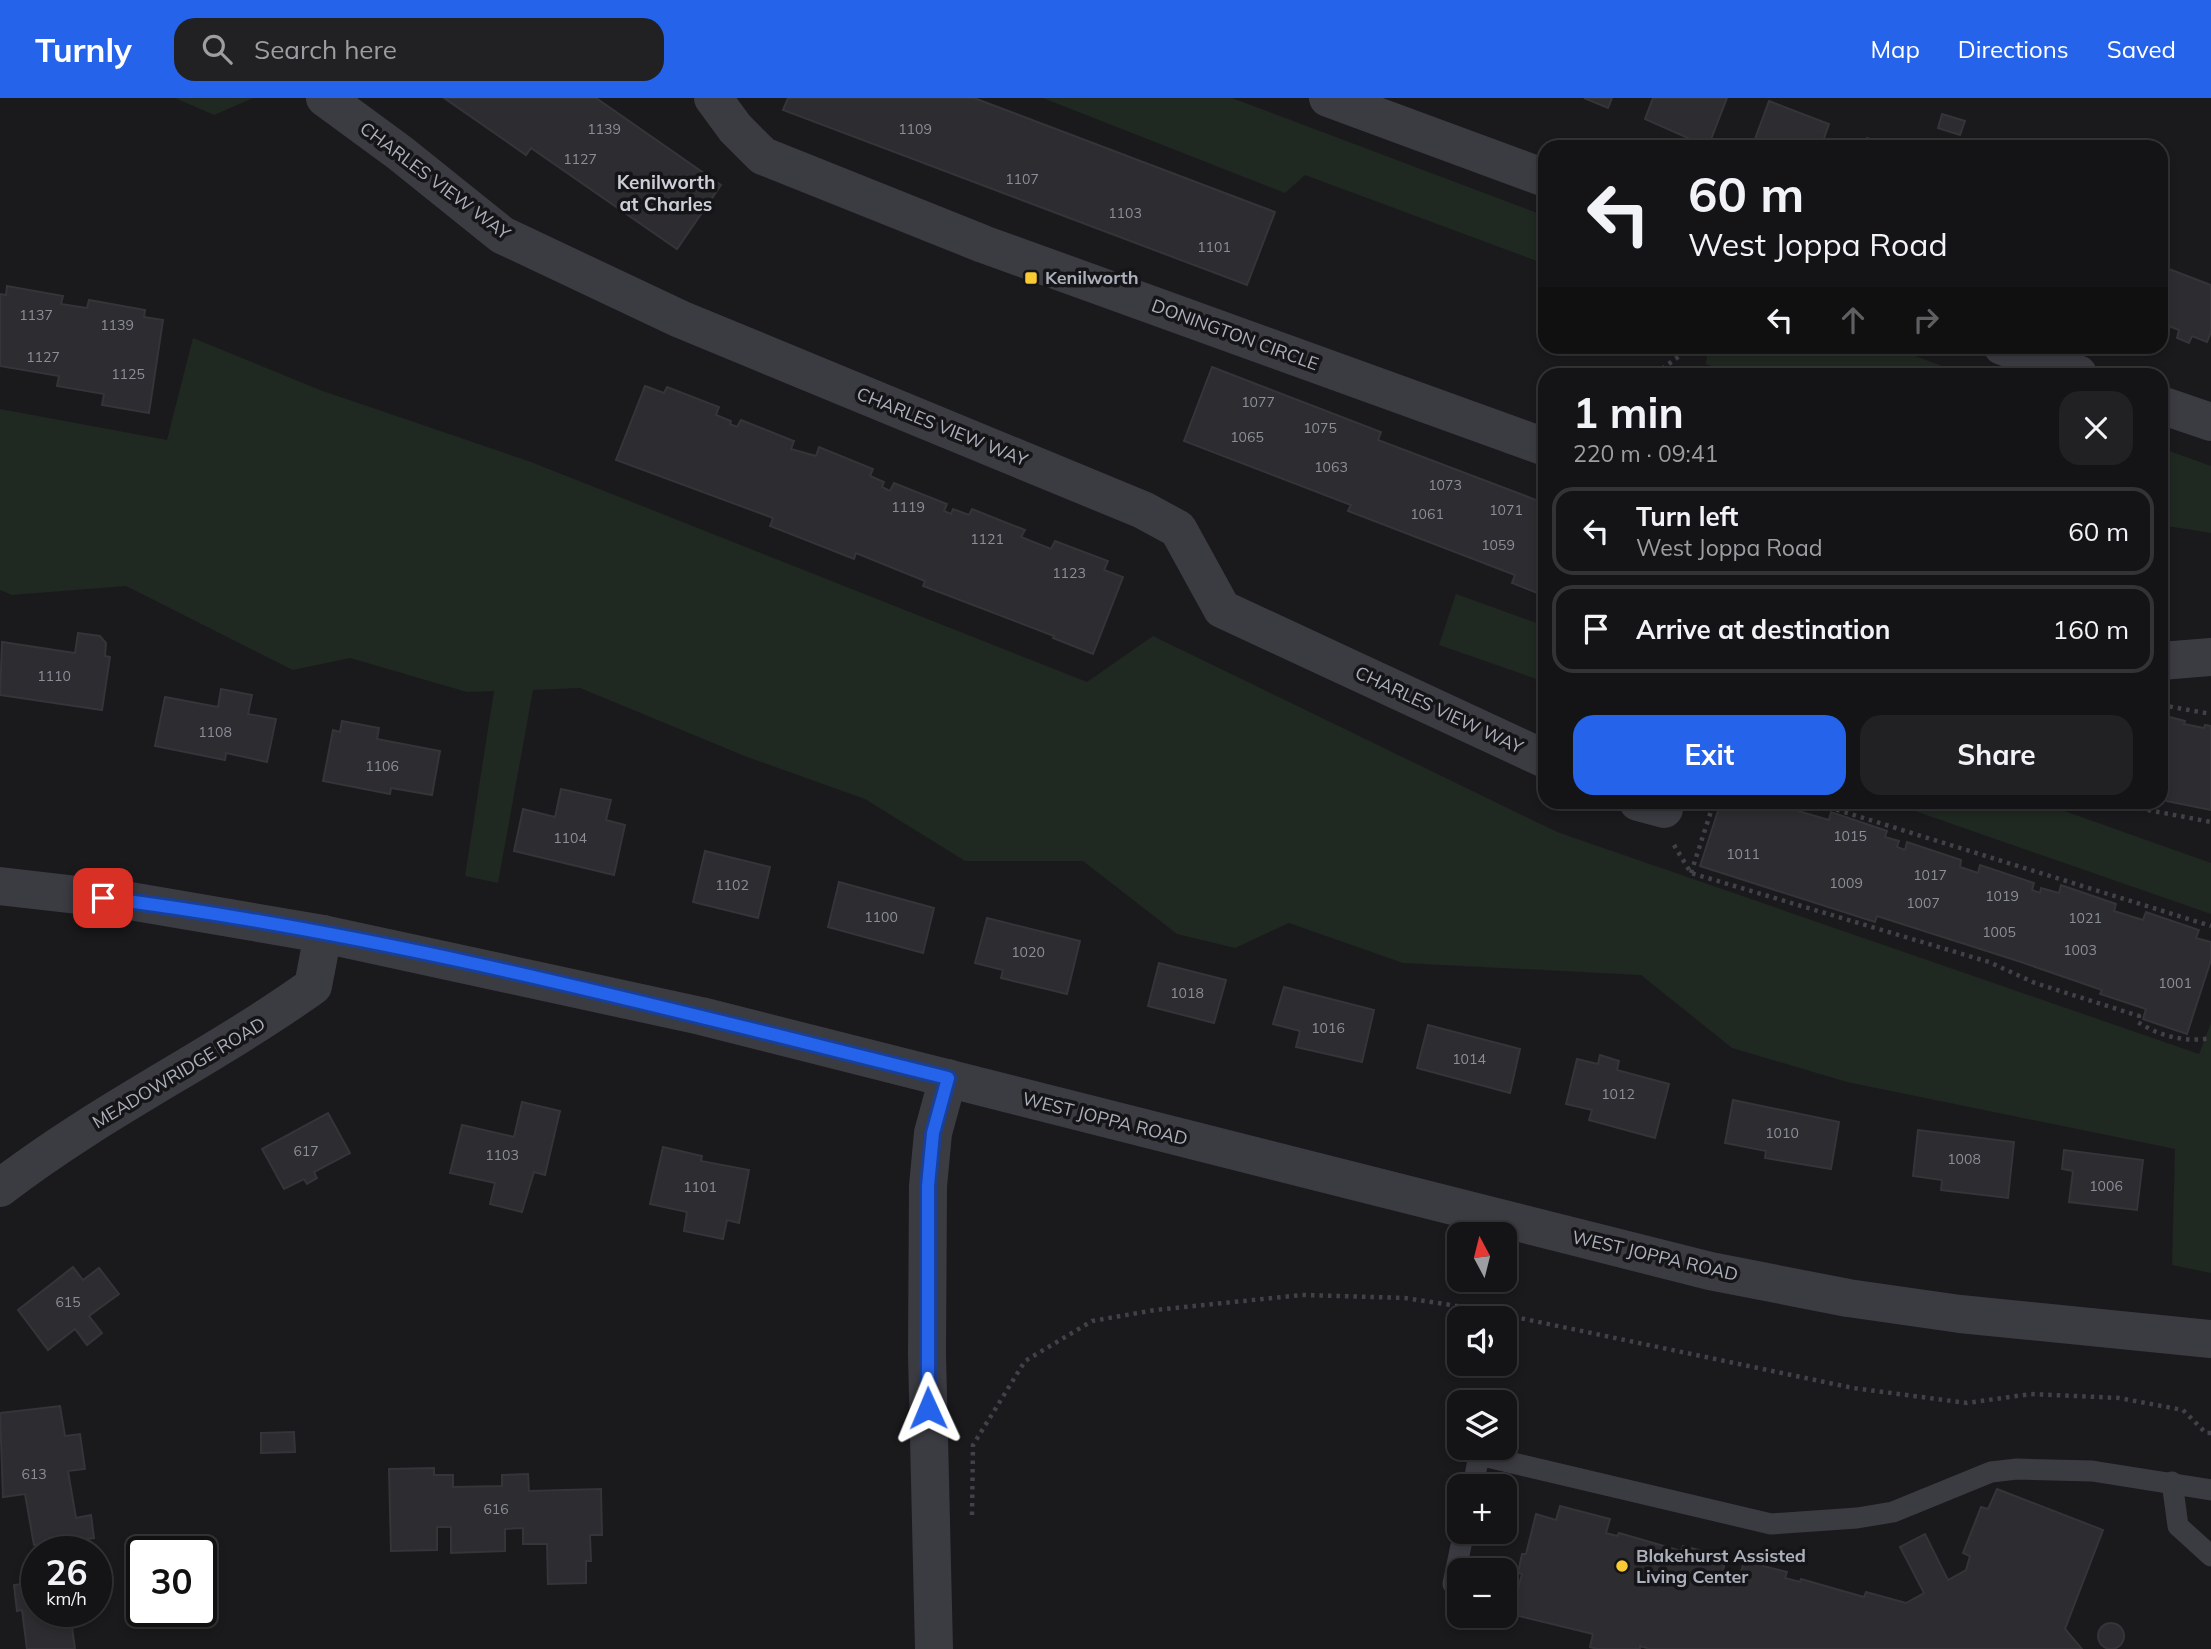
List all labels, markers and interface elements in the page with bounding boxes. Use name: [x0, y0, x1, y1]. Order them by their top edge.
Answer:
search box: [174, 18, 664, 81]
text: Turnly: [35, 29, 132, 70]
icon: search: [198, 30, 236, 68]
text: Search here: [254, 33, 397, 66]
text: Map: [1870, 34, 1920, 64]
text: Directions: [1958, 34, 2069, 64]
text: Saved: [2107, 34, 2176, 64]
street label: CHARLES VIEW WAY: [356, 117, 516, 245]
house number: 1139: [587, 120, 621, 138]
house number: 1109: [898, 120, 932, 138]
house number: 1127: [563, 150, 597, 168]
text: 60 m: [1688, 163, 1804, 224]
icon: left: [1573, 168, 1664, 259]
district label: Kenilworth at Charles: [617, 170, 715, 216]
house number: 1107: [1005, 170, 1039, 188]
house number: 1103: [1108, 204, 1142, 222]
text: West Joppa Road: [1688, 224, 1948, 264]
house number: 1101: [1197, 238, 1231, 256]
place label: Kenilworth: [1045, 266, 1139, 289]
marker: Kenilworth: [1023, 270, 1039, 286]
street label: DONINGTON CIRCLE: [1149, 294, 1322, 375]
icon: left: [1761, 301, 1799, 339]
icon: ahead: [1834, 301, 1872, 339]
icon: right: [1907, 301, 1945, 339]
house number: 1137: [19, 306, 53, 324]
house number: 1139: [100, 316, 134, 334]
house number: 1127: [26, 348, 60, 366]
house number: 1125: [111, 365, 145, 383]
street label: CHARLES VIEW WAY: [853, 382, 1032, 472]
text: 1 min: [1573, 386, 1684, 439]
button: close: [2059, 391, 2133, 465]
house number: 1077: [1241, 393, 1275, 411]
house number: 1075: [1303, 419, 1337, 437]
house number: 1065: [1230, 428, 1264, 446]
text: 220 m · 09:41: [1573, 439, 1718, 468]
house number: 1063: [1314, 458, 1348, 476]
house number: 1073: [1428, 476, 1462, 494]
house number: 1119: [891, 498, 925, 516]
text: Turn left: [1636, 500, 1738, 533]
house number: 1071: [1489, 501, 1523, 519]
house number: 1061: [1410, 505, 1444, 523]
icon: left: [1577, 512, 1615, 550]
text: 60 m: [2068, 515, 2129, 548]
house number: 1121: [970, 530, 1004, 548]
text: West Joppa Road: [1636, 533, 1823, 562]
house number: 1059: [1481, 536, 1515, 554]
house number: 1123: [1052, 564, 1086, 582]
icon: arrive: [1577, 610, 1615, 648]
text: Arrive at destination: [1636, 613, 1891, 646]
text: 160 m: [2053, 613, 2129, 646]
street label: CHARLES VIEW WAY: [1352, 661, 1528, 759]
house number: 1110: [37, 667, 71, 685]
button: Exit: [1573, 715, 1846, 795]
button: Share: [1860, 715, 2133, 795]
house number: 1108: [198, 723, 232, 741]
house number: 1106: [365, 757, 399, 775]
house number: 1015: [1833, 827, 1867, 845]
house number: 1104: [553, 829, 587, 847]
house number: 1011: [1726, 845, 1760, 863]
house number: 1017: [1913, 866, 1947, 884]
pin: [73, 868, 133, 928]
house number: 1009: [1829, 874, 1863, 892]
house number: 1102: [715, 876, 749, 894]
icon: arrive: [84, 879, 122, 917]
house number: 1019: [1985, 887, 2019, 905]
house number: 1007: [1906, 894, 1940, 912]
house number: 1100: [864, 908, 898, 926]
house number: 1021: [2068, 909, 2102, 927]
house number: 1005: [1982, 923, 2016, 941]
house number: 1003: [2063, 941, 2097, 959]
house number: 1020: [1011, 943, 1045, 961]
house number: 1001: [2158, 974, 2192, 992]
house number: 1018: [1170, 984, 1204, 1002]
street label: MEADOWRIDGE ROAD: [88, 1012, 269, 1133]
house number: 1016: [1311, 1019, 1345, 1037]
house number: 1014: [1452, 1050, 1486, 1068]
house number: 1012: [1601, 1085, 1635, 1103]
street label: WEST JOPPA ROAD: [1020, 1087, 1190, 1150]
house number: 1010: [1765, 1124, 1799, 1142]
house number: 617: [293, 1142, 319, 1160]
house number: 1103: [485, 1146, 519, 1164]
house number: 1008: [1947, 1150, 1981, 1168]
house number: 1006: [2089, 1177, 2123, 1195]
house number: 1101: [683, 1178, 717, 1196]
north arrow: [1447, 1222, 1517, 1292]
map controls: [1447, 1222, 1517, 1628]
street label: WEST JOPPA ROAD: [1570, 1225, 1740, 1286]
house number: 615: [55, 1293, 81, 1311]
button: sound: [1447, 1306, 1517, 1376]
position arrow: [891, 1371, 965, 1445]
button: layers: [1447, 1390, 1517, 1460]
house number: 613: [21, 1465, 47, 1483]
button: +: [1447, 1474, 1517, 1544]
house number: 616: [483, 1500, 509, 1518]
speed limit sign: 30: [126, 1536, 217, 1627]
place label: Blakehurst Assisted Living Center: [1636, 1544, 1806, 1588]
text: 26: [45, 1550, 88, 1594]
button: −: [1447, 1558, 1517, 1628]
marker: Blakehurst Assisted Living Center: [1614, 1558, 1630, 1574]
text: km/h: [46, 1587, 87, 1610]

